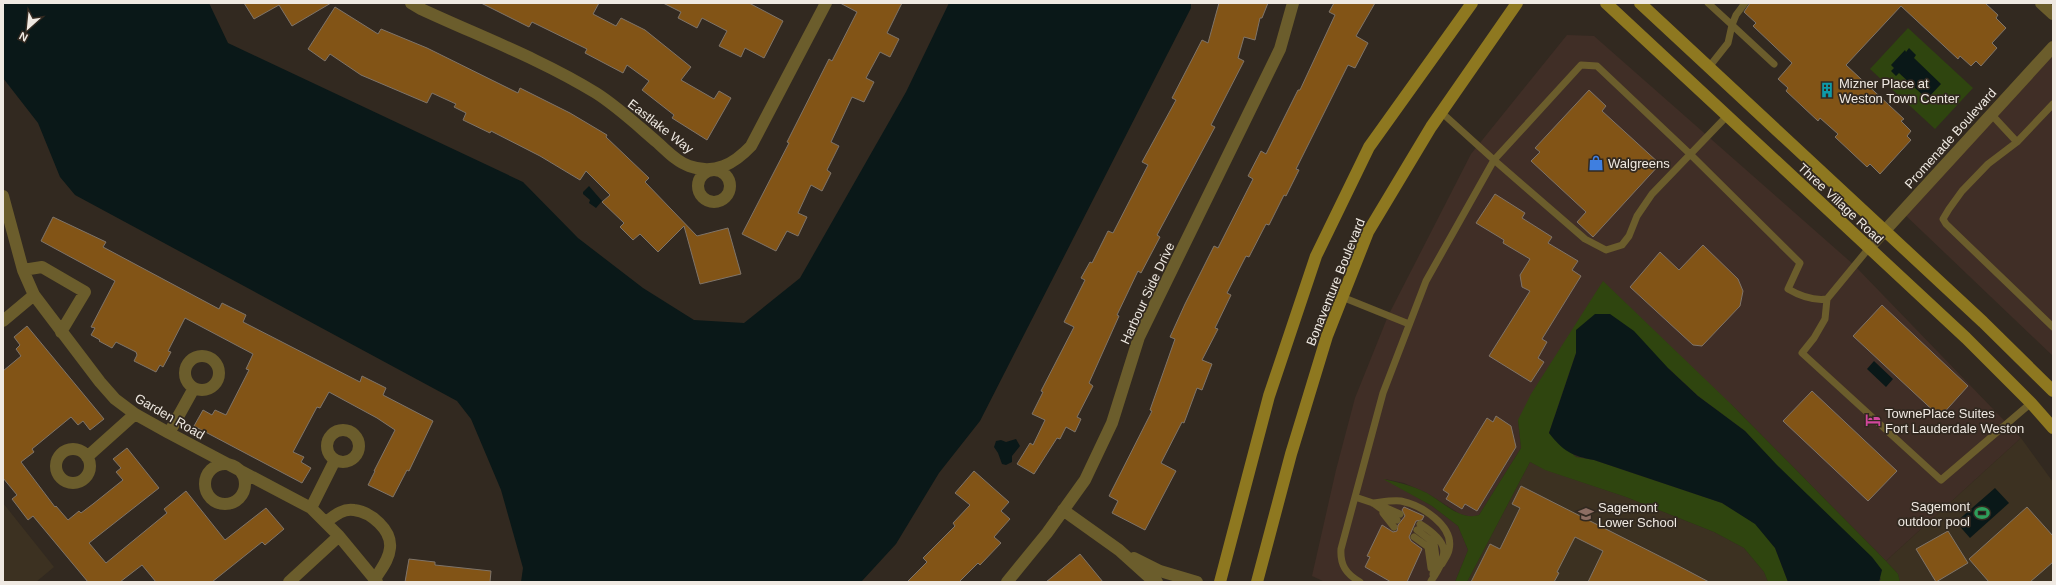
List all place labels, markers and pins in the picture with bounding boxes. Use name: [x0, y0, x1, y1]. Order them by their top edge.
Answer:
place label: Mizner Place at Weston Town Center: [1839, 76, 1960, 106]
building icon: Mizner Place at Weston Town Center: [1818, 81, 1836, 99]
shop icon: Walgreens: [1587, 154, 1605, 172]
place label: Walgreens: [1608, 156, 1670, 171]
place label: TownePlace Suites Fort Lauderdale Weston: [1885, 406, 2024, 436]
hotel icon: TownePlace Suites Fort Lauderdale Weston: [1864, 411, 1882, 429]
place label: Sagemont outdoor pool: [1898, 499, 1970, 529]
place label: Sagemont Lower School: [1598, 500, 1677, 530]
sports icon: Sagemont outdoor pool: [1973, 504, 1991, 522]
school or university icon: Sagemont Lower School: [1577, 505, 1595, 523]

